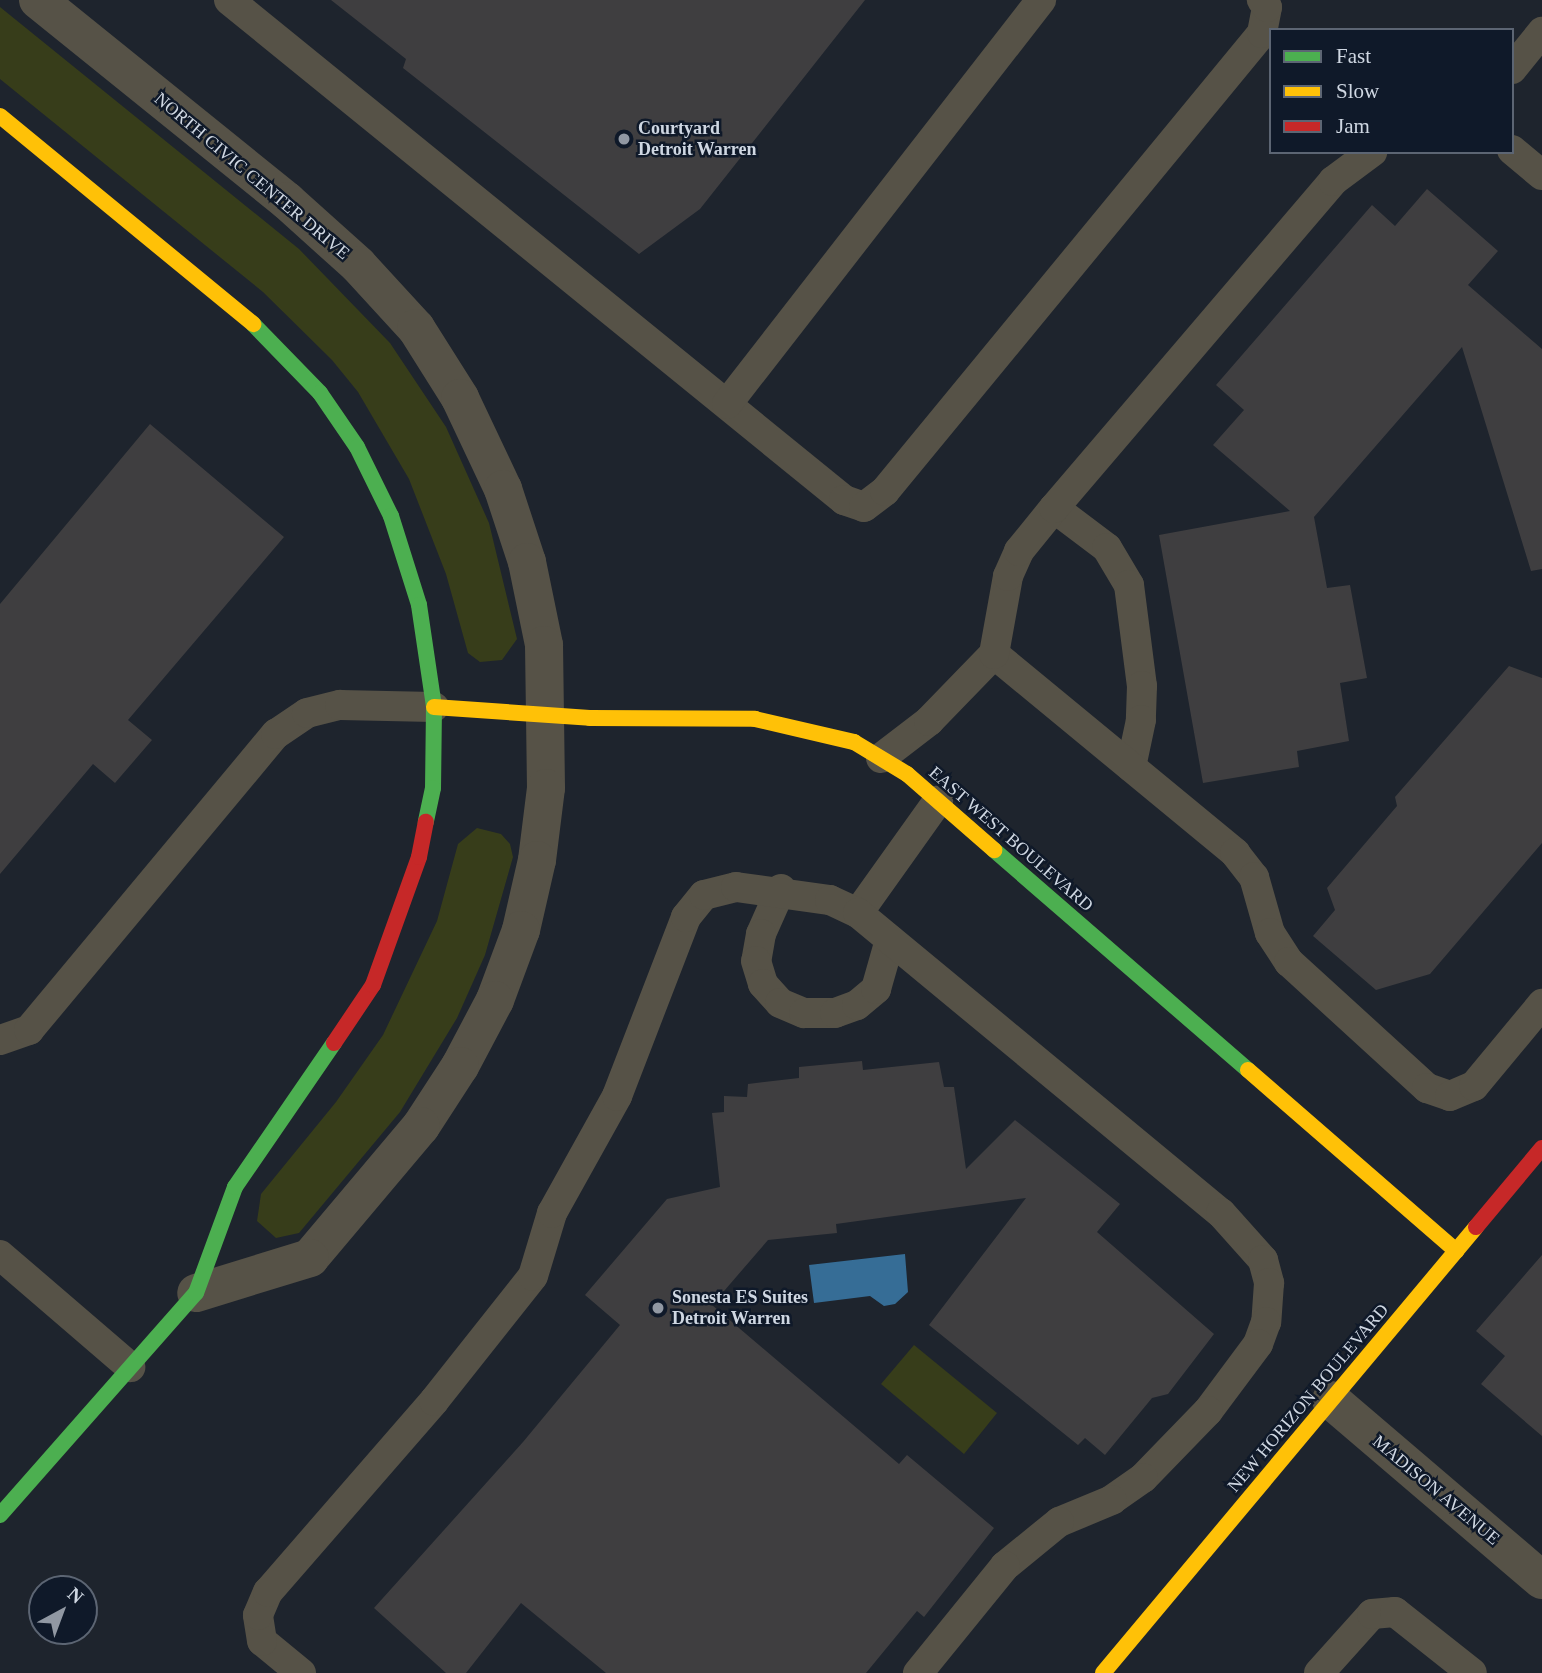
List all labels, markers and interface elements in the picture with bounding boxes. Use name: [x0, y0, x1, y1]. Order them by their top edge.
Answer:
legend: [1269, 28, 1514, 154]
text: Fast: [1336, 44, 1371, 68]
text: Slow: [1336, 79, 1379, 103]
street label: NORTH CIVIC CENTER DRIVE: [150, 88, 354, 264]
text: Jam: [1336, 114, 1370, 138]
place label: Courtyard Detroit Warren: [638, 118, 757, 160]
marker: Courtyard Detroit Warren: [616, 131, 632, 147]
street label: EAST WEST BOULEVARD: [924, 761, 1098, 917]
place label: Sonesta ES Suites Detroit Warren: [672, 1287, 808, 1330]
street label: NEW HORIZON BOULEVARD: [1223, 1299, 1393, 1497]
marker: Sonesta ES Suites Detroit Warren: [650, 1300, 666, 1316]
street label: MADISON AVENUE: [1368, 1430, 1504, 1550]
north arrow: [28, 1575, 98, 1645]
text: N: [64, 1583, 88, 1608]

